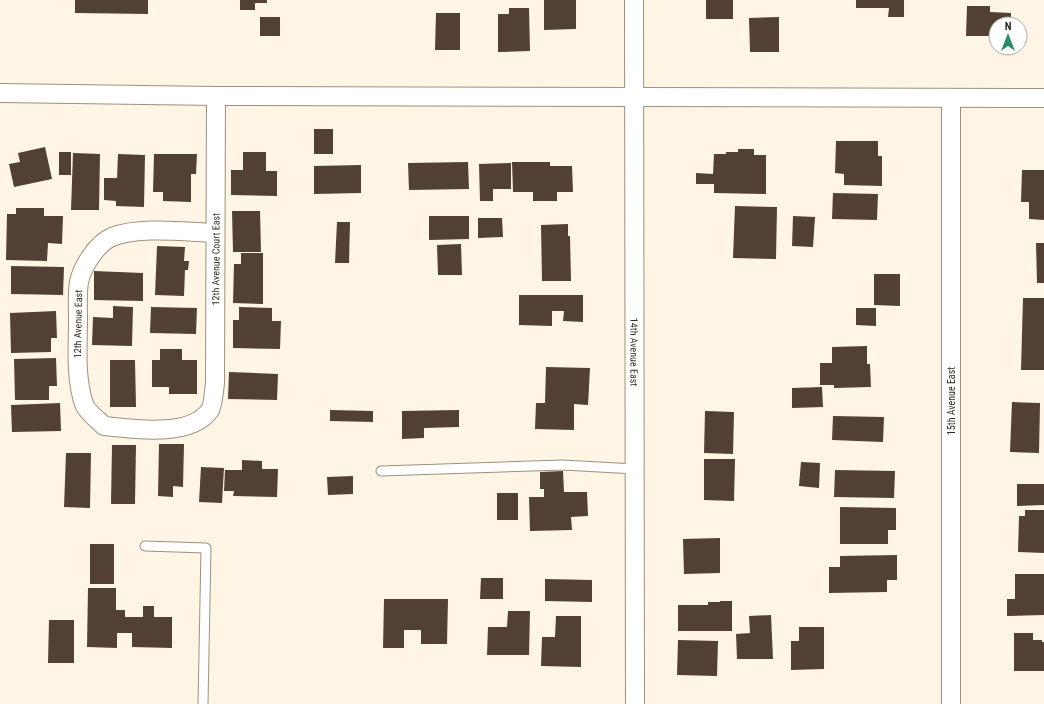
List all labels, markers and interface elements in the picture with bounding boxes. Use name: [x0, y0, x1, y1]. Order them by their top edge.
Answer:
north arrow: [988, 16, 1028, 56]
text: N: [1005, 20, 1012, 33]
street label: 12th Avenue Court East: [210, 213, 221, 305]
street label: 12th Avenue East: [72, 290, 84, 358]
street label: 14th Avenue East: [629, 318, 640, 386]
street label: 15th Avenue East: [946, 367, 957, 435]

